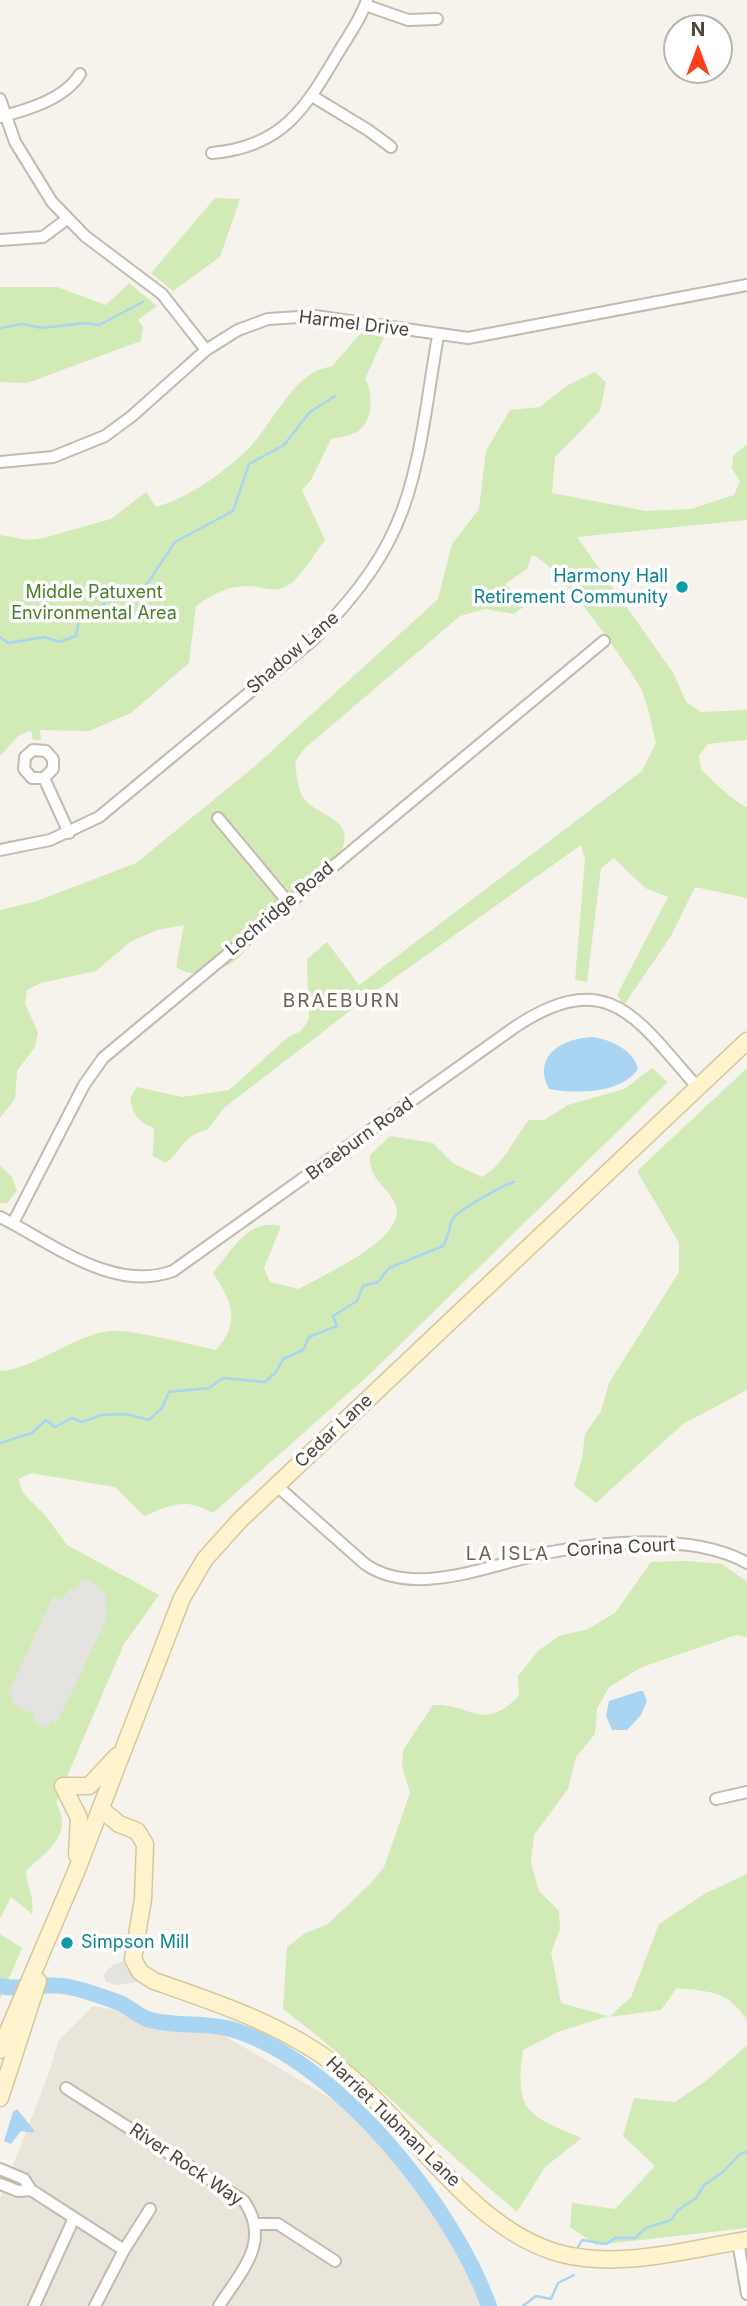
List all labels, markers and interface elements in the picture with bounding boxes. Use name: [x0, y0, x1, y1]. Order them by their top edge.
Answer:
north arrow: [663, 14, 733, 84]
text: N: [691, 18, 705, 41]
street label: Harmel Drive: [298, 307, 410, 341]
place label: Harmony Hall Retirement Community: [474, 566, 668, 608]
marker: Harmony Hall Retirement Community: [674, 579, 690, 595]
park label: Middle Patuxent Environmental Area: [11, 582, 177, 624]
street label: Shadow Lane: [243, 607, 343, 699]
street label: Lochridge Road: [222, 858, 338, 960]
district label: BRAEBURN: [284, 990, 400, 1012]
street label: Braeburn Road: [302, 1093, 418, 1185]
street label: Cedar Lane: [291, 1390, 377, 1472]
street label: Corina Court: [566, 1534, 676, 1562]
district label: LA ISLA: [467, 1543, 549, 1565]
place label: Simpson Mill: [81, 1932, 189, 1954]
marker: Simpson Mill: [59, 1935, 75, 1951]
street label: Harriet Tubman Lane: [321, 2052, 465, 2192]
street label: River Rock Way: [125, 2119, 247, 2211]

